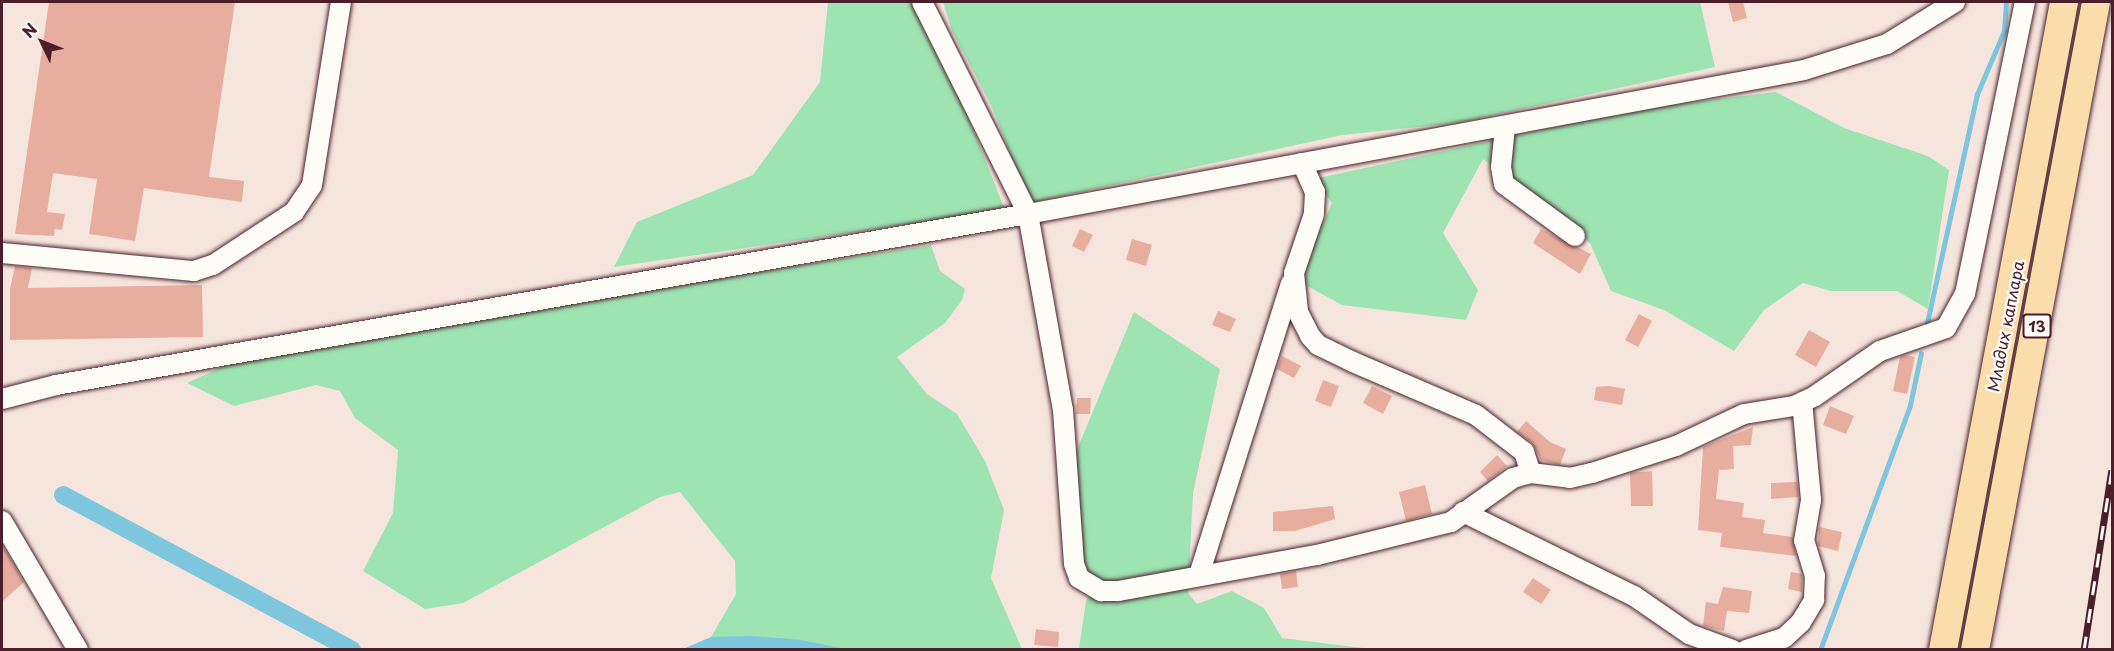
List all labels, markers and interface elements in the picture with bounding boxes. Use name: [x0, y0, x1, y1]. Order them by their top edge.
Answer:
north arrow: [12, 12, 72, 72]
text: N: [16, 17, 42, 43]
street label: Младих каплара: [1983, 259, 2027, 393]
road number: 13: [2022, 314, 2052, 338]

